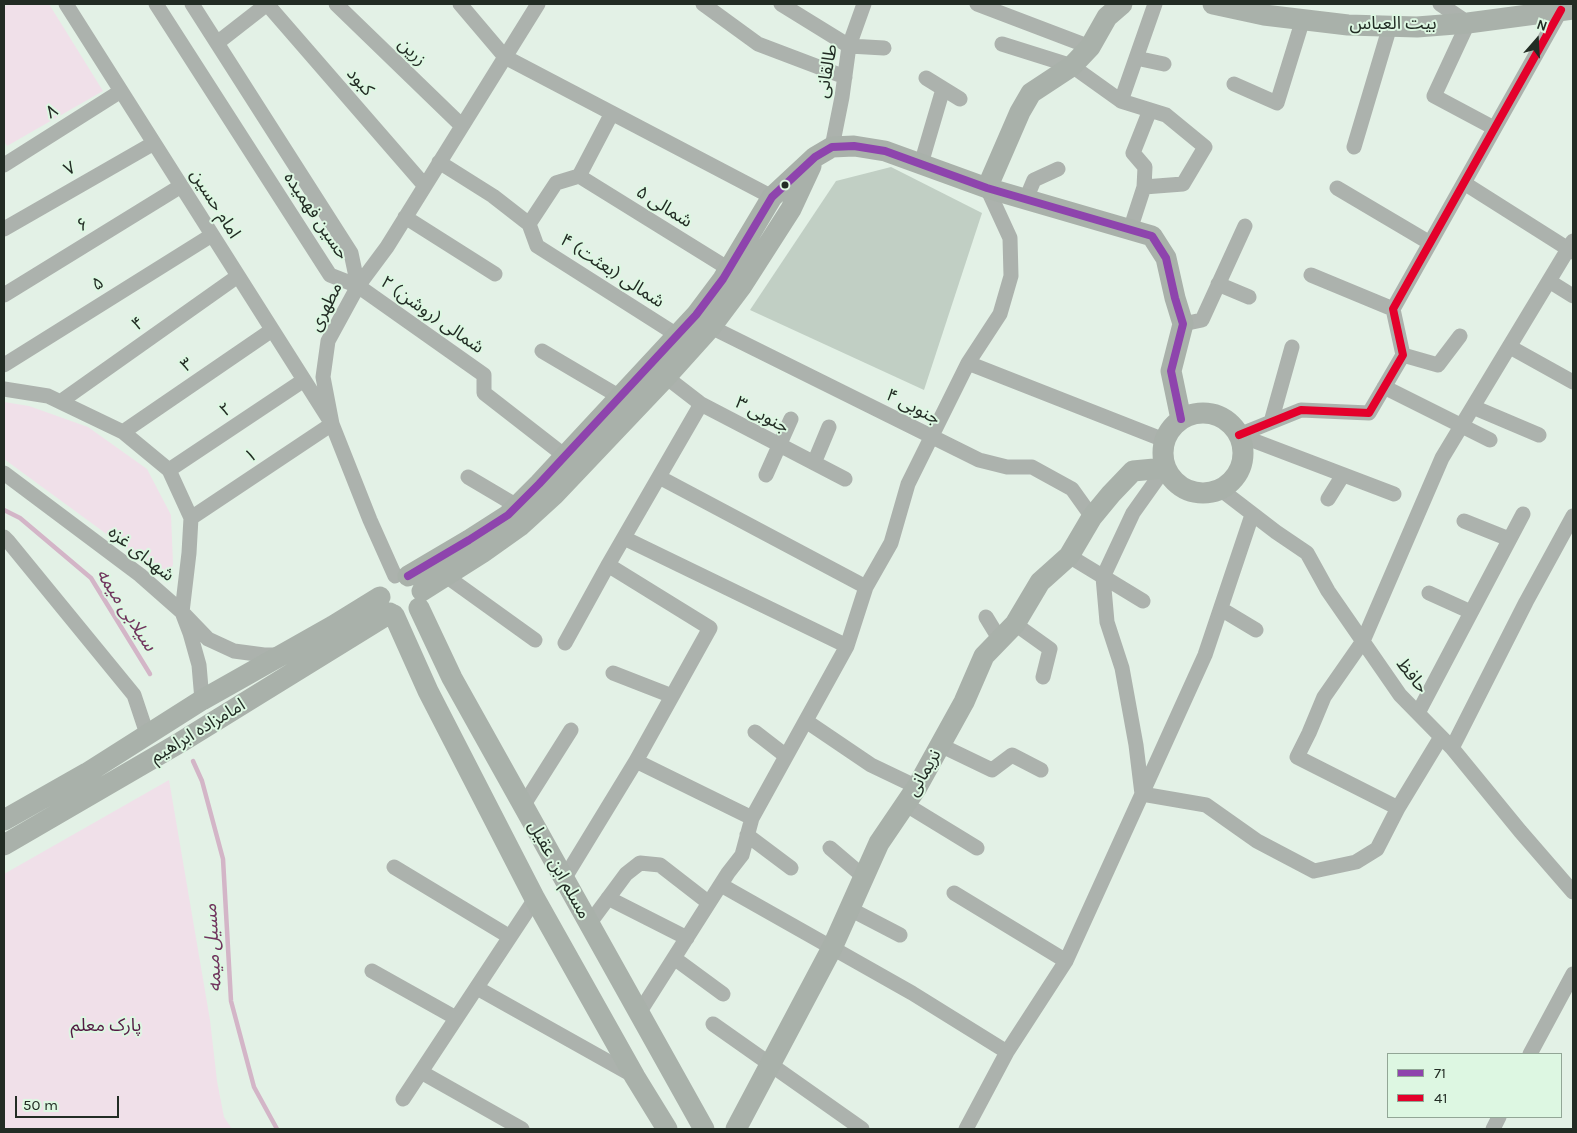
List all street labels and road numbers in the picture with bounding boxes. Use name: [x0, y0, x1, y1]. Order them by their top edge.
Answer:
street label: بیت العباس: [1349, 13, 1437, 35]
street label: زرین: [393, 33, 431, 71]
street label: طالقانی: [812, 42, 842, 100]
street label: کبود: [342, 63, 378, 101]
street label: ۸: [42, 100, 62, 124]
street label: ۷: [60, 157, 80, 181]
street label: امام حسین: [185, 165, 245, 243]
street label: حسین فهمیده: [279, 168, 353, 264]
street label: ۵ شمالی: [632, 181, 696, 233]
street label: ۶: [73, 213, 93, 237]
street label: ۴ شمالی (بعثت): [556, 229, 668, 313]
street label: ۲ شمالی (روشن): [376, 271, 488, 359]
street label: ۵: [88, 272, 108, 296]
street label: مطهری: [305, 279, 347, 335]
street label: ۴: [128, 312, 148, 336]
street label: ۳: [177, 353, 197, 377]
street label: ۴ جنوبی: [882, 384, 944, 430]
street label: ۳ جنوبی: [731, 392, 793, 438]
street label: ۲: [216, 398, 236, 422]
street label: ۱: [241, 444, 261, 468]
street label: شهدای غزه: [104, 522, 178, 586]
street label: حافظ: [1392, 654, 1432, 698]
street label: امامزاده ابراهیم: [147, 694, 249, 768]
street label: نریمانی: [902, 746, 946, 800]
street label: مسلم ابن عقیل: [523, 817, 595, 923]

